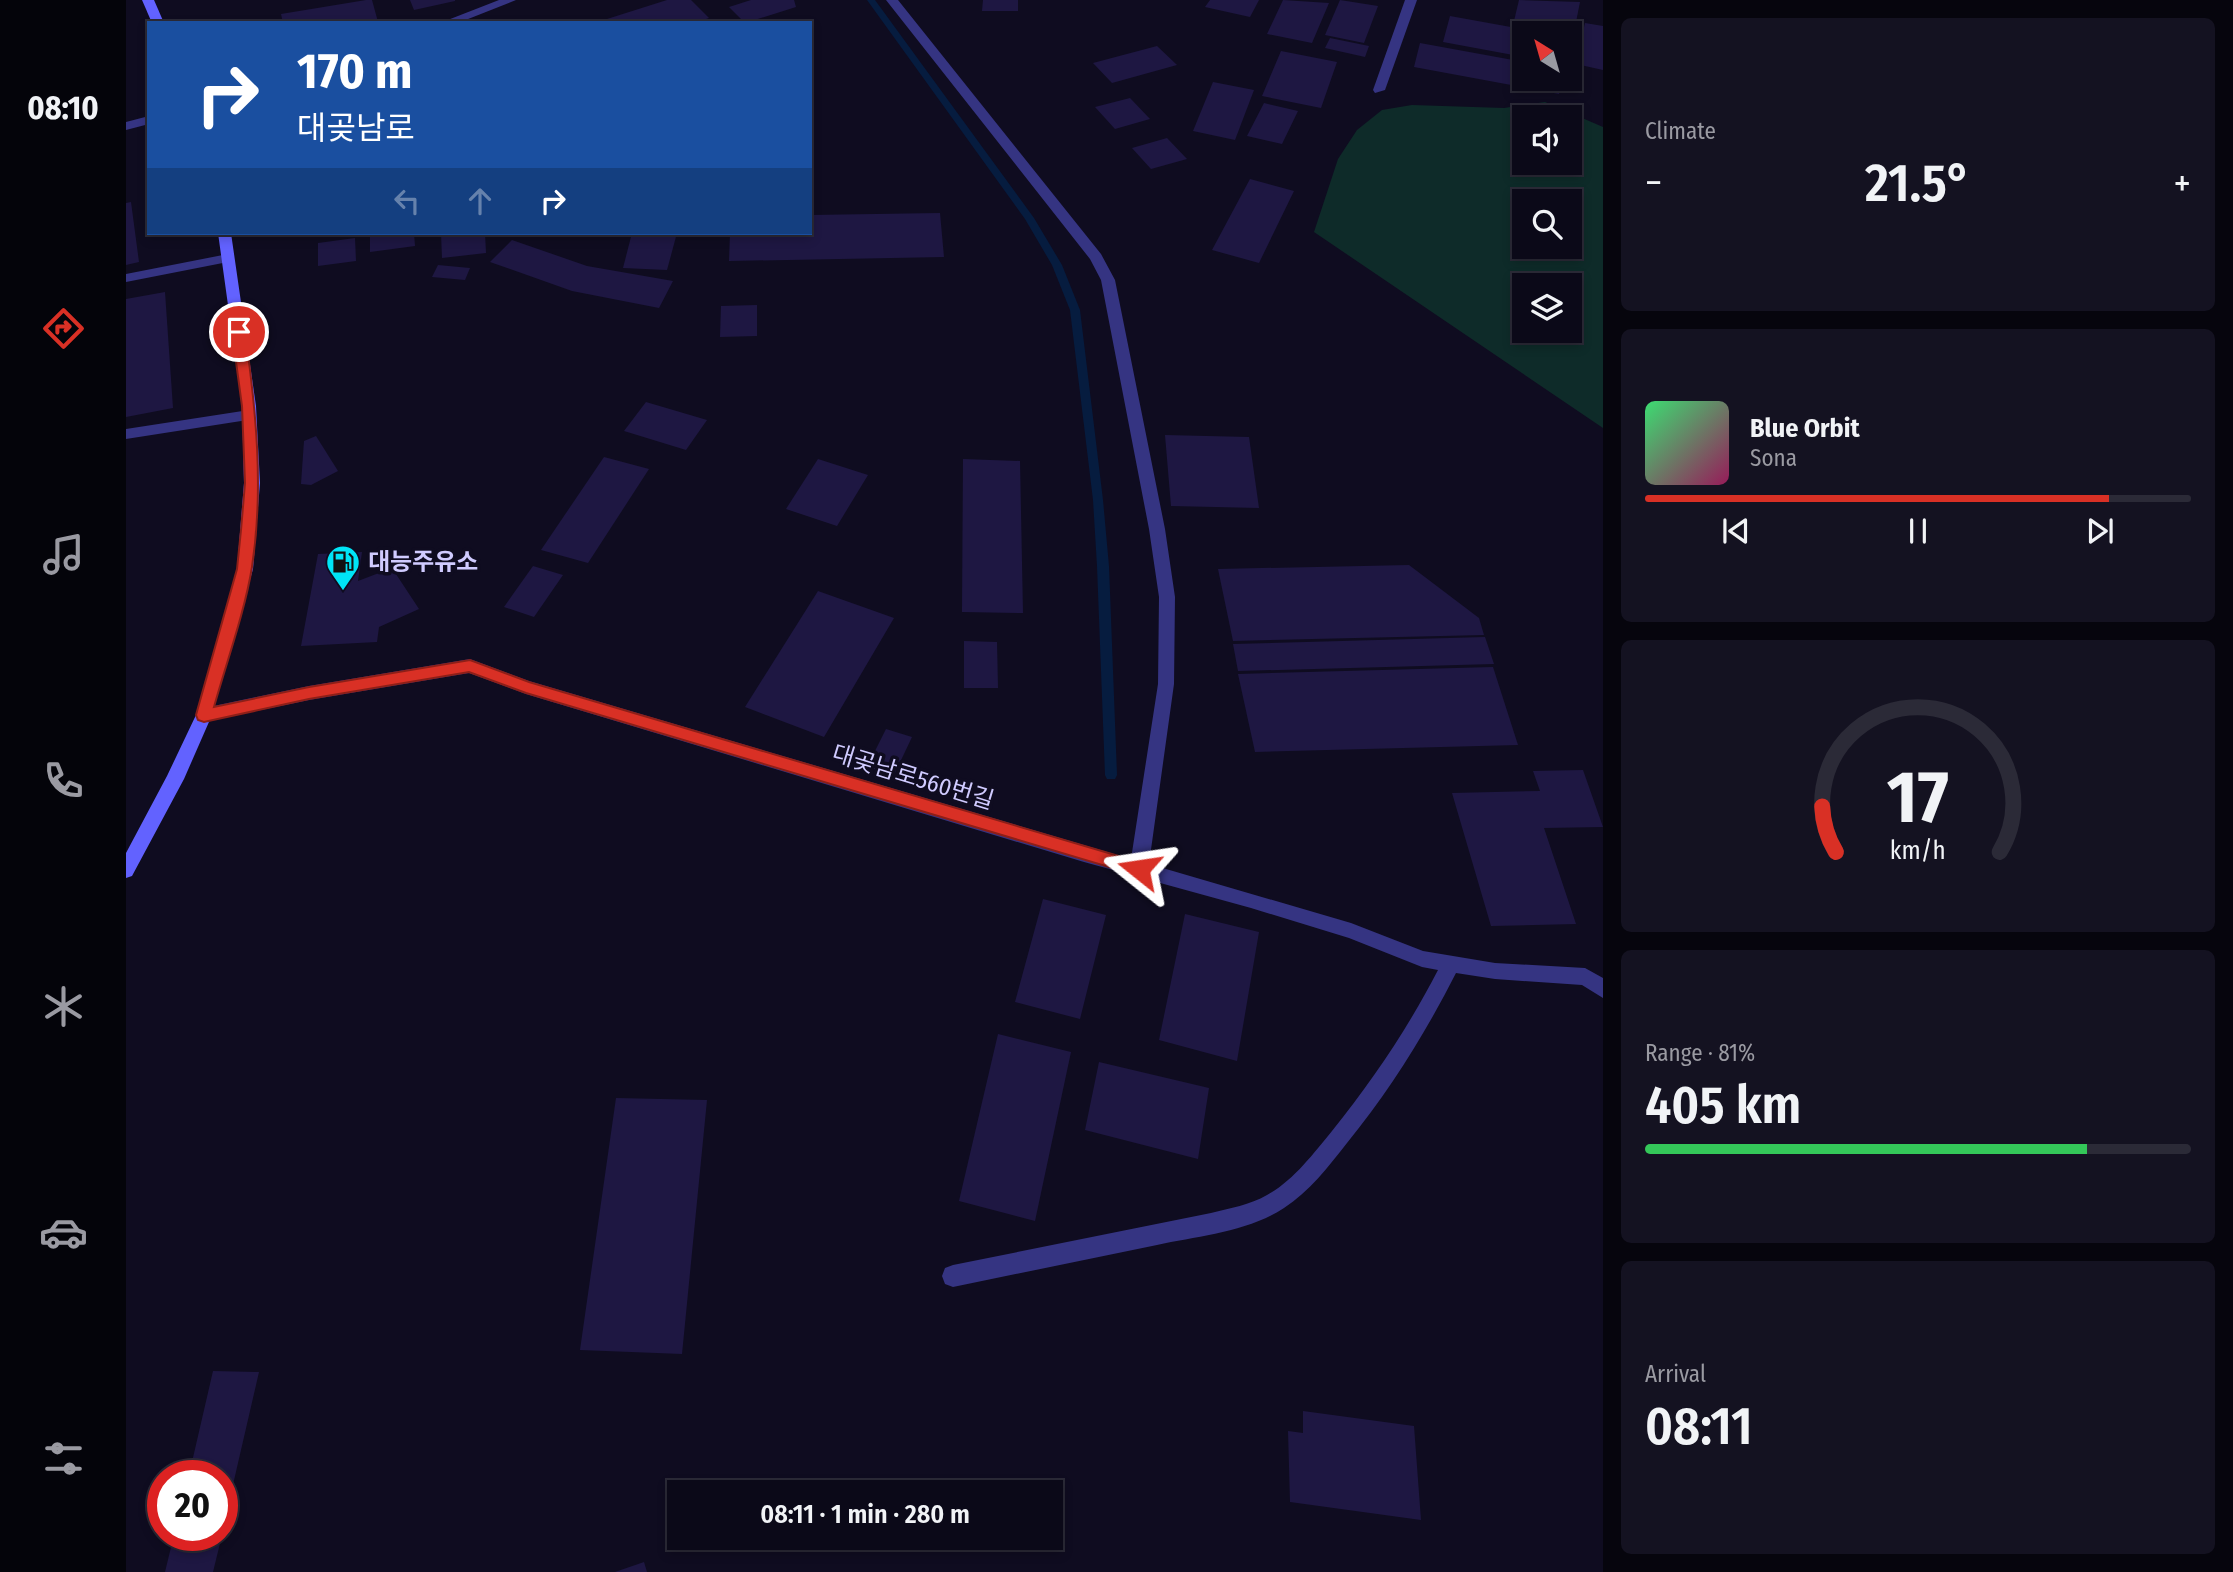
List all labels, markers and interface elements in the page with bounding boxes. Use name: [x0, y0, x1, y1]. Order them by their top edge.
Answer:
north arrow: [1512, 21, 1582, 91]
map controls: [1512, 21, 1582, 343]
text: 170 m: [297, 42, 413, 101]
icon: right: [182, 49, 273, 140]
text: 08:10: [27, 89, 99, 127]
button: sound: [1512, 105, 1582, 175]
text: 대곶남로: [297, 109, 415, 147]
text: Climate: [1645, 117, 1716, 145]
text: 21.5°: [1865, 152, 1971, 215]
text: −: [1645, 160, 1662, 206]
text: +: [2174, 160, 2191, 206]
icon: left: [388, 182, 426, 220]
icon: ahead: [461, 182, 499, 220]
icon: right: [534, 182, 572, 220]
button: search: [1512, 189, 1582, 259]
button: layers: [1512, 273, 1582, 343]
pin: [209, 302, 269, 362]
icon: directions: [39, 304, 88, 353]
icon: arrive: [220, 313, 258, 351]
text: Blue Orbit: [1750, 413, 1860, 444]
text: Sona: [1750, 444, 1797, 472]
icon: previous: [1717, 512, 1755, 550]
icon: pause: [1899, 512, 1937, 550]
icon: next: [2081, 512, 2119, 550]
icon: music: [39, 530, 88, 579]
fuel station icon: 대능주유소: [324, 543, 362, 592]
place label: 대능주유소: [368, 548, 478, 576]
street label: 대곶남로560번길: [829, 739, 997, 815]
text: 17: [1887, 754, 1949, 841]
icon: phone: [39, 756, 88, 805]
position arrow: [1102, 832, 1176, 906]
text: km/h: [1890, 836, 1946, 866]
icon: climate: [39, 982, 88, 1031]
text: Range · 81%: [1645, 1039, 1755, 1067]
text: 405 km: [1645, 1074, 1801, 1137]
icon: car: [39, 1208, 88, 1257]
text: Arrival: [1645, 1360, 1706, 1388]
text: 08:11: [1645, 1395, 1753, 1458]
icon: filters: [39, 1434, 88, 1483]
speed limit sign: 20: [147, 1460, 238, 1551]
text: 08:11 · 1 min · 280 m: [760, 1499, 970, 1530]

